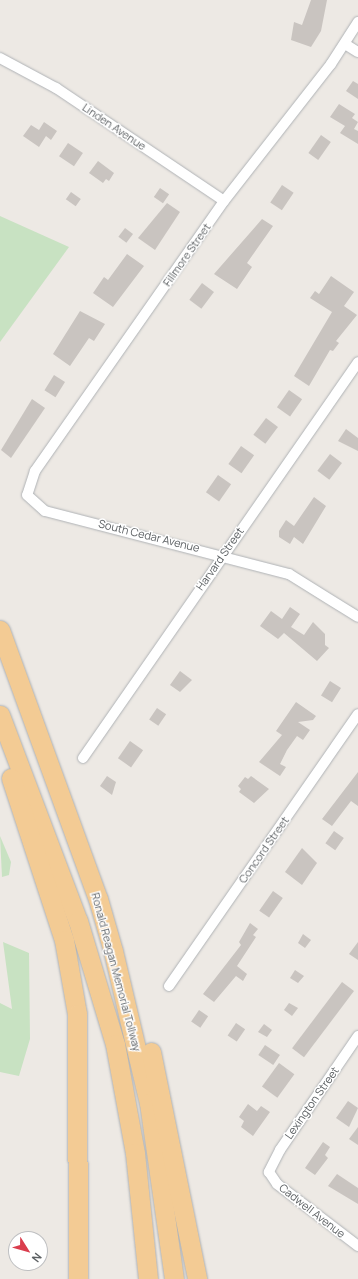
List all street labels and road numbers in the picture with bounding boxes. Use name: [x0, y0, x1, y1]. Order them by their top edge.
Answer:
street label: Linden Avenue: [80, 101, 148, 153]
street label: Fillmore Street: [160, 221, 214, 289]
street label: South Cedar Avenue: [97, 517, 201, 555]
street label: Harvard Street: [193, 525, 247, 593]
street label: Concord Street: [236, 814, 292, 886]
street label: Ronald Reagan Memorial Tollway: [88, 891, 144, 1053]
street label: Lexington Street: [282, 1064, 342, 1142]
street label: Cadwell Avenue: [276, 1181, 348, 1241]

